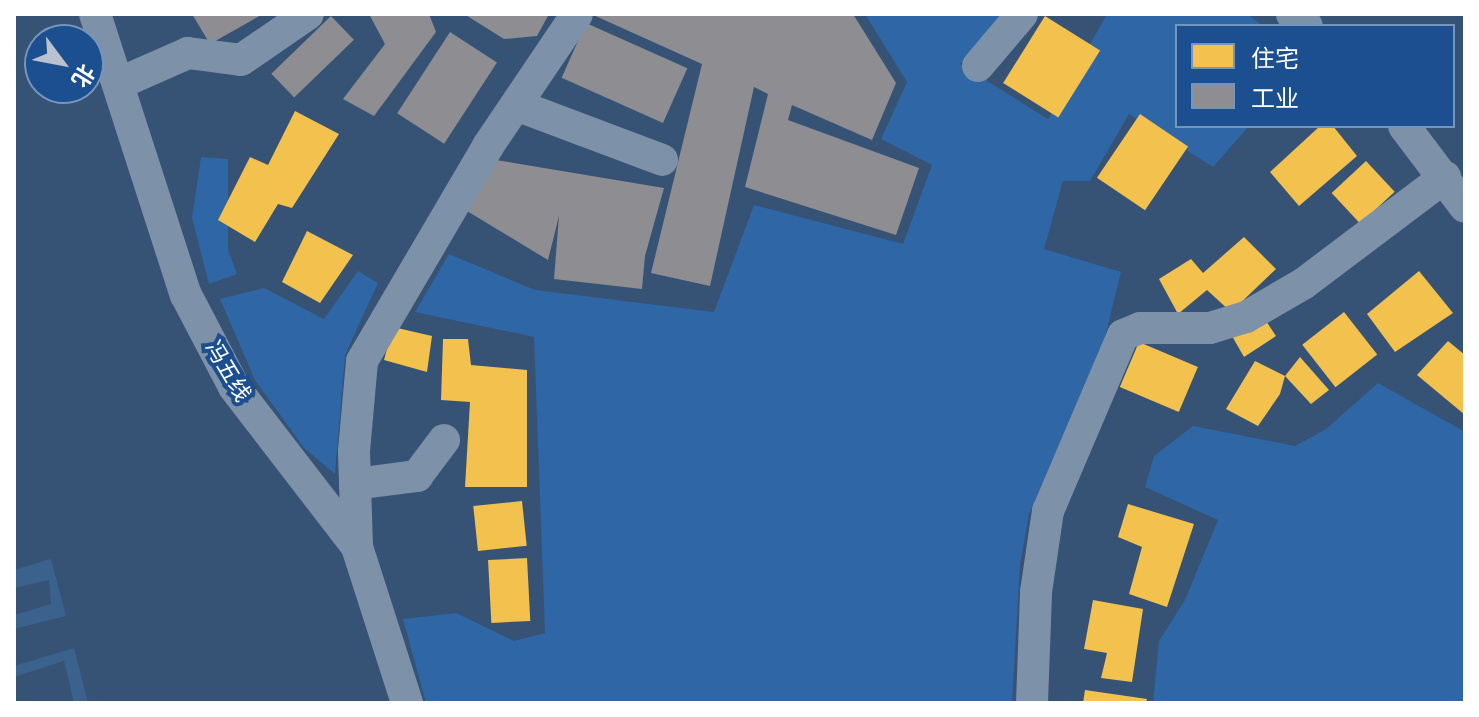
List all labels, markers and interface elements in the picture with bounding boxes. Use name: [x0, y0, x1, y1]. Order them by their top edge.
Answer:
north arrow: [24, 24, 104, 104]
legend: [1175, 24, 1455, 128]
text: 住宅: [1251, 44, 1299, 73]
text: 北: [66, 59, 100, 92]
text: 工业: [1251, 84, 1299, 113]
street label: 冯五线: [200, 336, 256, 406]

